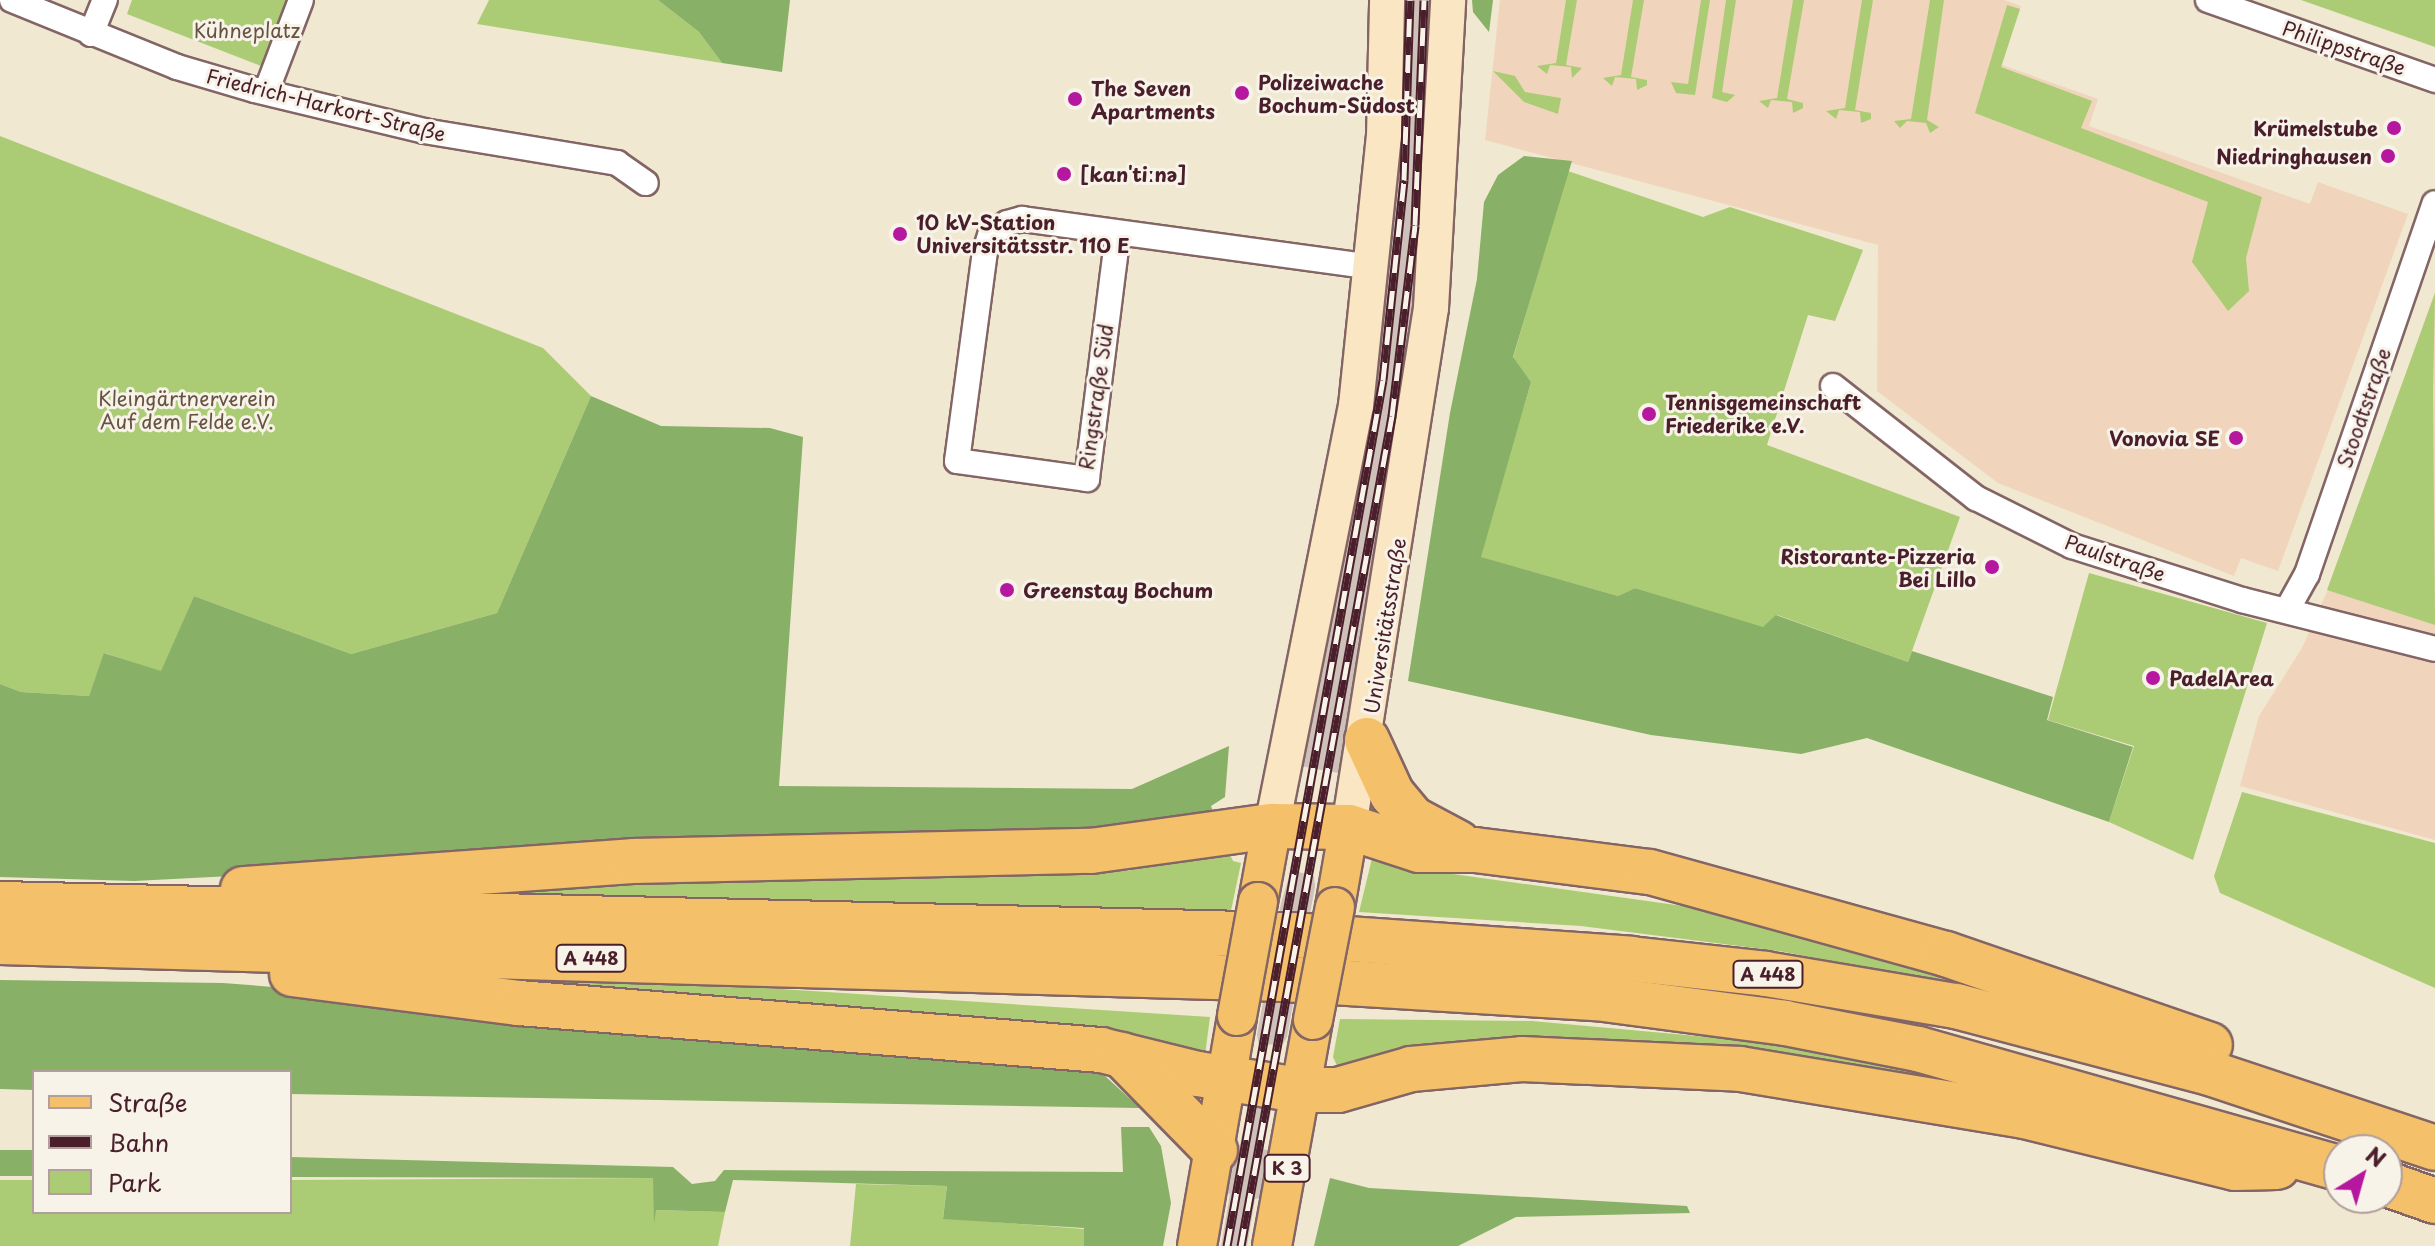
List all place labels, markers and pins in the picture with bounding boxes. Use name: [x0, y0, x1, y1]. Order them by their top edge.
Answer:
place label: Polizeiwache Bochum-Südost: [1258, 70, 1415, 117]
place label: The Seven Apartments: [1091, 76, 1215, 123]
marker: Polizeiwache Bochum-Südost: [1233, 84, 1251, 102]
marker: The Seven Apartments: [1066, 90, 1084, 108]
place label: Krümelstube: [2253, 116, 2378, 140]
marker: Krümelstube: [2385, 119, 2403, 137]
place label: Niedringhausen: [2216, 144, 2372, 168]
marker: Niedringhausen: [2379, 147, 2397, 165]
place label: [kanˈtiːnə]: [1080, 162, 1186, 186]
marker: [kanˈtiːnə]: [1055, 165, 1073, 183]
place label: 10 kV-Station Universitätsstr. 110 E: [916, 210, 1132, 257]
marker: 10 kV-Station Universitätsstr. 110 E: [891, 225, 909, 243]
place label: Tennisgemeinschaft Friederike e.V.: [1665, 390, 1861, 437]
marker: Tennisgemeinschaft Friederike e.V.: [1640, 405, 1658, 423]
place label: Vonovia SE: [2109, 426, 2220, 450]
marker: Vonovia SE: [2227, 429, 2245, 447]
place label: Ristorante-Pizzeria Bei Lillo: [1780, 544, 1976, 591]
marker: Ristorante-Pizzeria Bei Lillo: [1983, 558, 2001, 576]
place label: Greenstay Bochum: [1023, 578, 1214, 602]
marker: Greenstay Bochum: [998, 581, 1016, 599]
place label: PadelArea: [2169, 666, 2274, 690]
marker: PadelArea: [2144, 669, 2162, 687]

